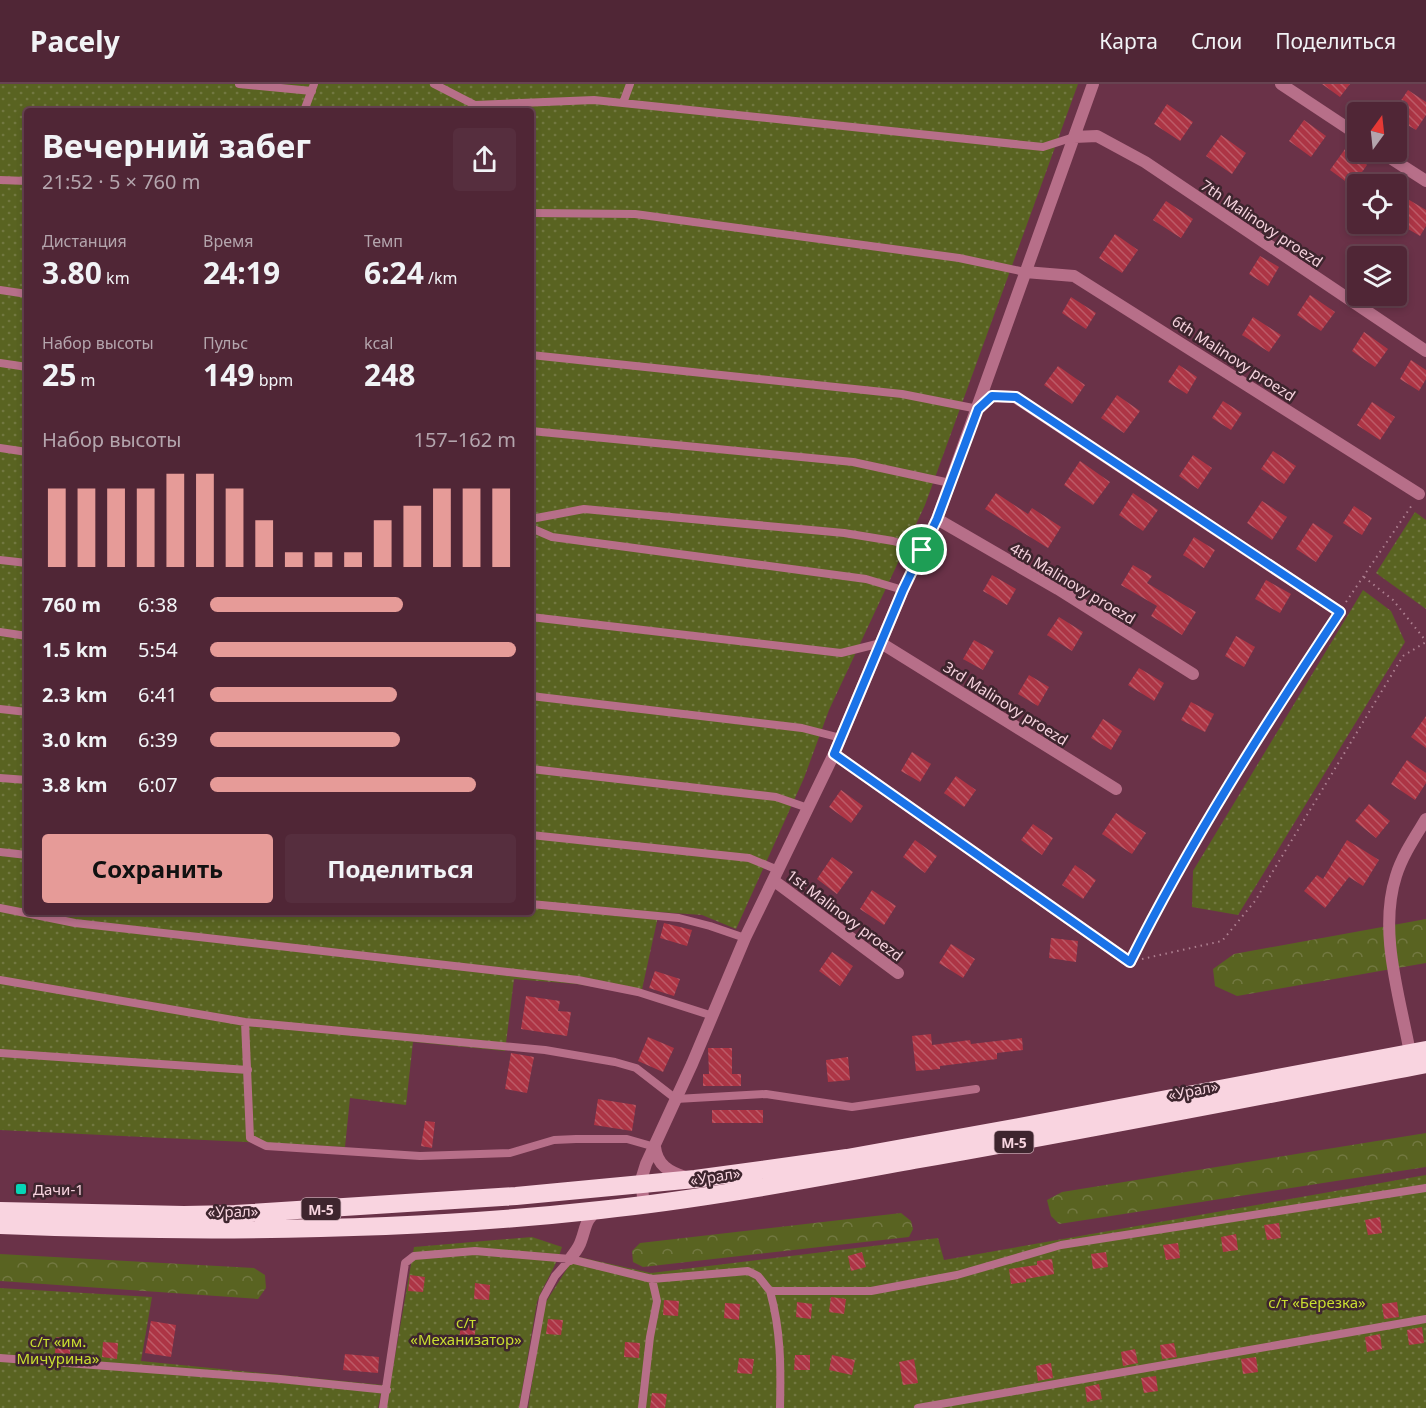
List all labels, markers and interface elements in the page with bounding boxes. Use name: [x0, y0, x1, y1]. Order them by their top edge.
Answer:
text: Pacely: [30, 22, 120, 60]
text: Карта: [1099, 27, 1158, 55]
text: Слои: [1191, 27, 1242, 55]
text: Поделиться: [1275, 27, 1396, 55]
north arrow: [1347, 102, 1407, 162]
map controls: [1347, 102, 1407, 306]
text: Вечерний забег: [42, 123, 311, 168]
button: share: [453, 128, 516, 191]
text: 21:52 · 5 × 760 m: [42, 168, 200, 195]
button: locate: [1347, 174, 1407, 234]
street label: 7th Malinovy proezd: [1197, 175, 1327, 271]
text: Дистанция: [42, 230, 127, 252]
text: Время: [203, 230, 253, 252]
text: Темп: [364, 230, 403, 252]
button: layers: [1347, 246, 1407, 306]
text: 3.80: [42, 252, 102, 293]
text: 24:19: [203, 252, 280, 293]
text: 6:24: [364, 252, 424, 293]
text: km: [102, 267, 130, 289]
text: /km: [424, 267, 458, 289]
street label: 6th Malinovy proezd: [1169, 311, 1299, 405]
text: Набор высоты: [42, 332, 154, 354]
text: Пульс: [203, 332, 248, 354]
text: kcal: [364, 332, 393, 354]
text: 25: [42, 354, 76, 395]
text: 149: [203, 354, 254, 395]
text: 248: [364, 354, 415, 395]
text: m: [76, 369, 95, 391]
text: bpm: [254, 369, 293, 391]
text: Набор высоты: [42, 426, 181, 453]
text: 157–162 m: [413, 426, 516, 453]
pin: [896, 524, 947, 575]
icon: arrive: [905, 533, 938, 566]
street label: 4th Malinovy proezd: [1007, 538, 1139, 628]
text: 760 m: [42, 591, 101, 618]
text: 6:38: [138, 591, 178, 618]
text: 1.5 km: [42, 636, 108, 663]
text: 5:54: [138, 636, 178, 663]
street label: 3rd Malinovy proezd: [940, 657, 1072, 749]
text: 2.3 km: [42, 681, 108, 708]
text: 6:41: [138, 681, 178, 708]
text: 3.0 km: [42, 726, 108, 753]
text: 6:39: [138, 726, 178, 753]
text: 3.8 km: [42, 771, 108, 798]
text: 6:07: [138, 771, 178, 798]
button: Сохранить: [42, 834, 273, 903]
button: Поделиться: [285, 834, 516, 903]
street label: 1st Malinovy proezd: [783, 865, 907, 965]
street label: «Урал»: [1166, 1075, 1220, 1105]
road number: М-5: [994, 1131, 1034, 1153]
street label: «Урал»: [688, 1162, 742, 1190]
place label: Дачи-1: [33, 1179, 84, 1199]
marker: Дачи-1: [14, 1182, 28, 1196]
road number: М-5: [302, 1198, 340, 1220]
street label: «Урал»: [208, 1201, 259, 1221]
park label: с/т «Березка»: [1268, 1292, 1366, 1312]
park label: с/т «Механизатор»: [410, 1312, 522, 1349]
park label: с/т «им. Мичурина»: [16, 1331, 100, 1368]

